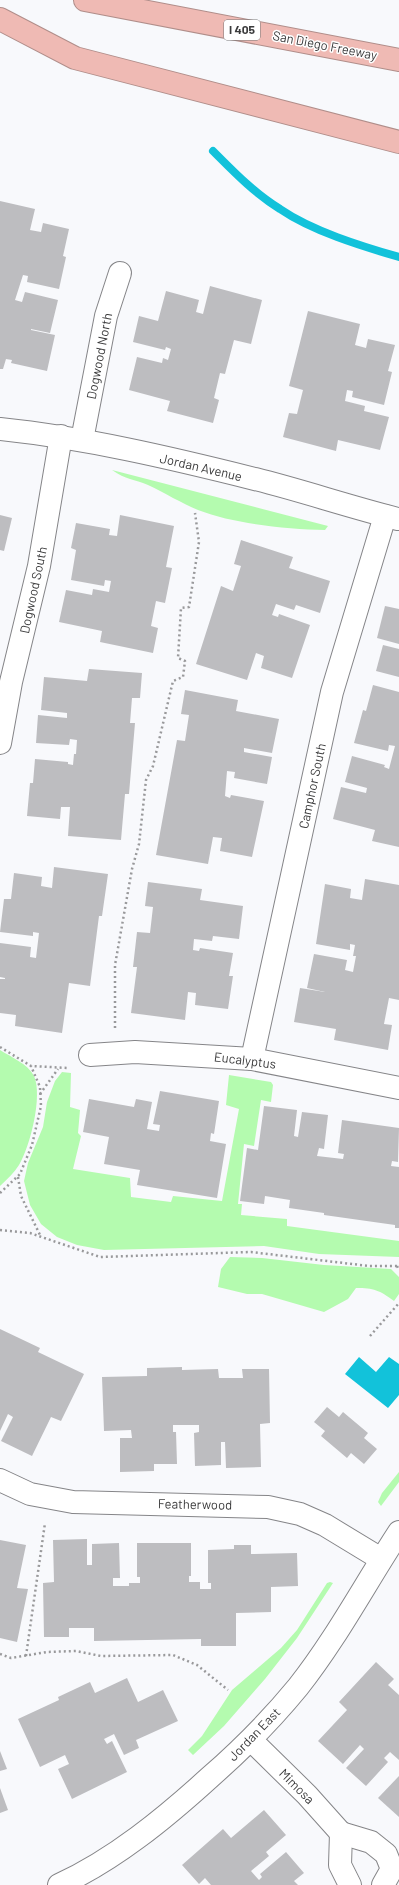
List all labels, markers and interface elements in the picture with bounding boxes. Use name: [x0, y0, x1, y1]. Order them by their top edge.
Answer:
road number: I 405: [224, 20, 260, 40]
street label: San Diego Freeway: [271, 27, 379, 63]
street label: Dogwood North: [83, 311, 115, 401]
street label: Jordan Avenue: [158, 450, 244, 484]
street label: Dogwood South: [16, 545, 50, 635]
street label: Camphor South: [295, 742, 329, 830]
street label: Eucalyptus: [213, 1048, 277, 1072]
street label: Featherwood: [158, 1495, 232, 1513]
street label: Jordan East: [225, 1704, 283, 1764]
street label: Mimosa: [276, 1765, 318, 1807]

